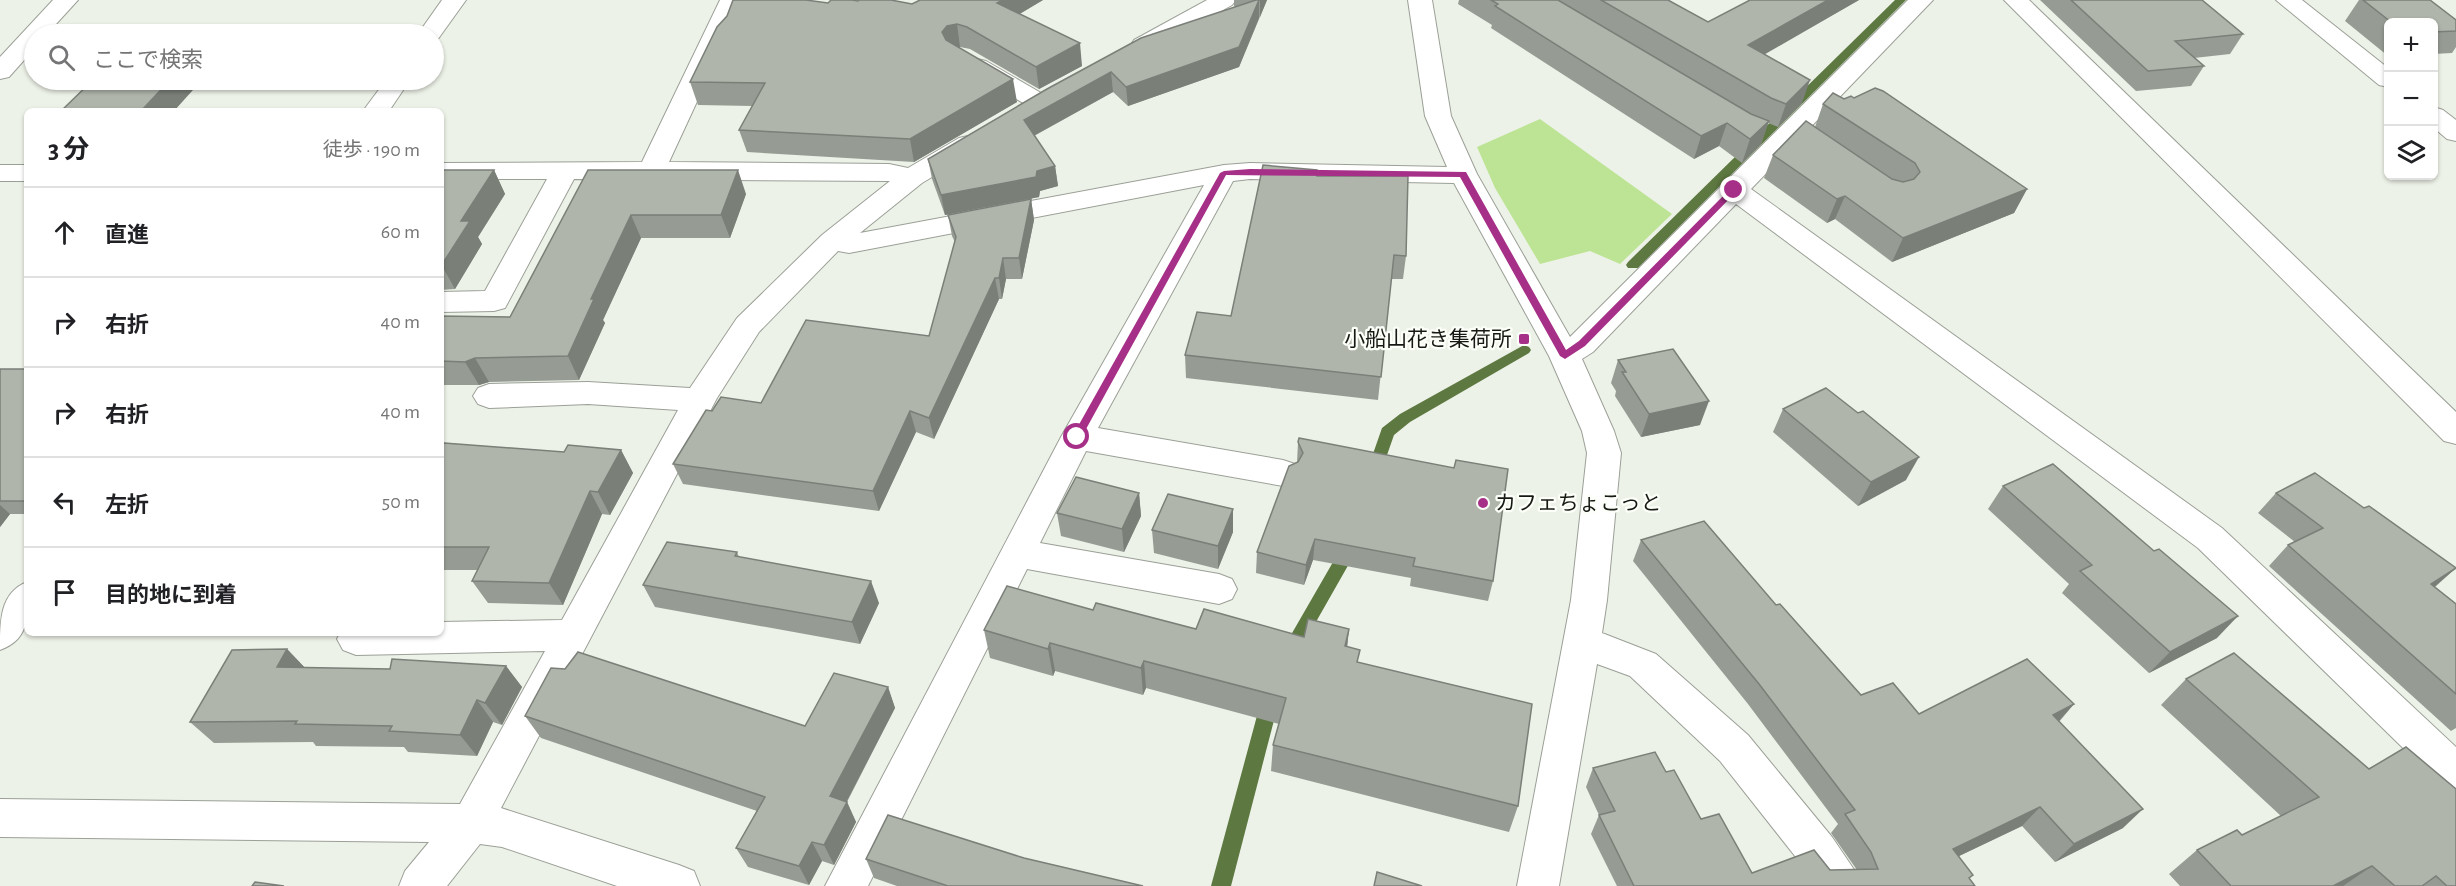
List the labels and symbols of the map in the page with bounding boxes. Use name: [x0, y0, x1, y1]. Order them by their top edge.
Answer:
route end: [1720, 176, 1746, 202]
place label: 小船山花き集荷所: [1344, 328, 1512, 350]
marker: 小船山花き集荷所: [1517, 332, 1531, 346]
route start: [1063, 423, 1089, 449]
place label: カフェちょこっと: [1495, 493, 1662, 514]
marker: カフェちょこっと: [1476, 496, 1490, 510]

